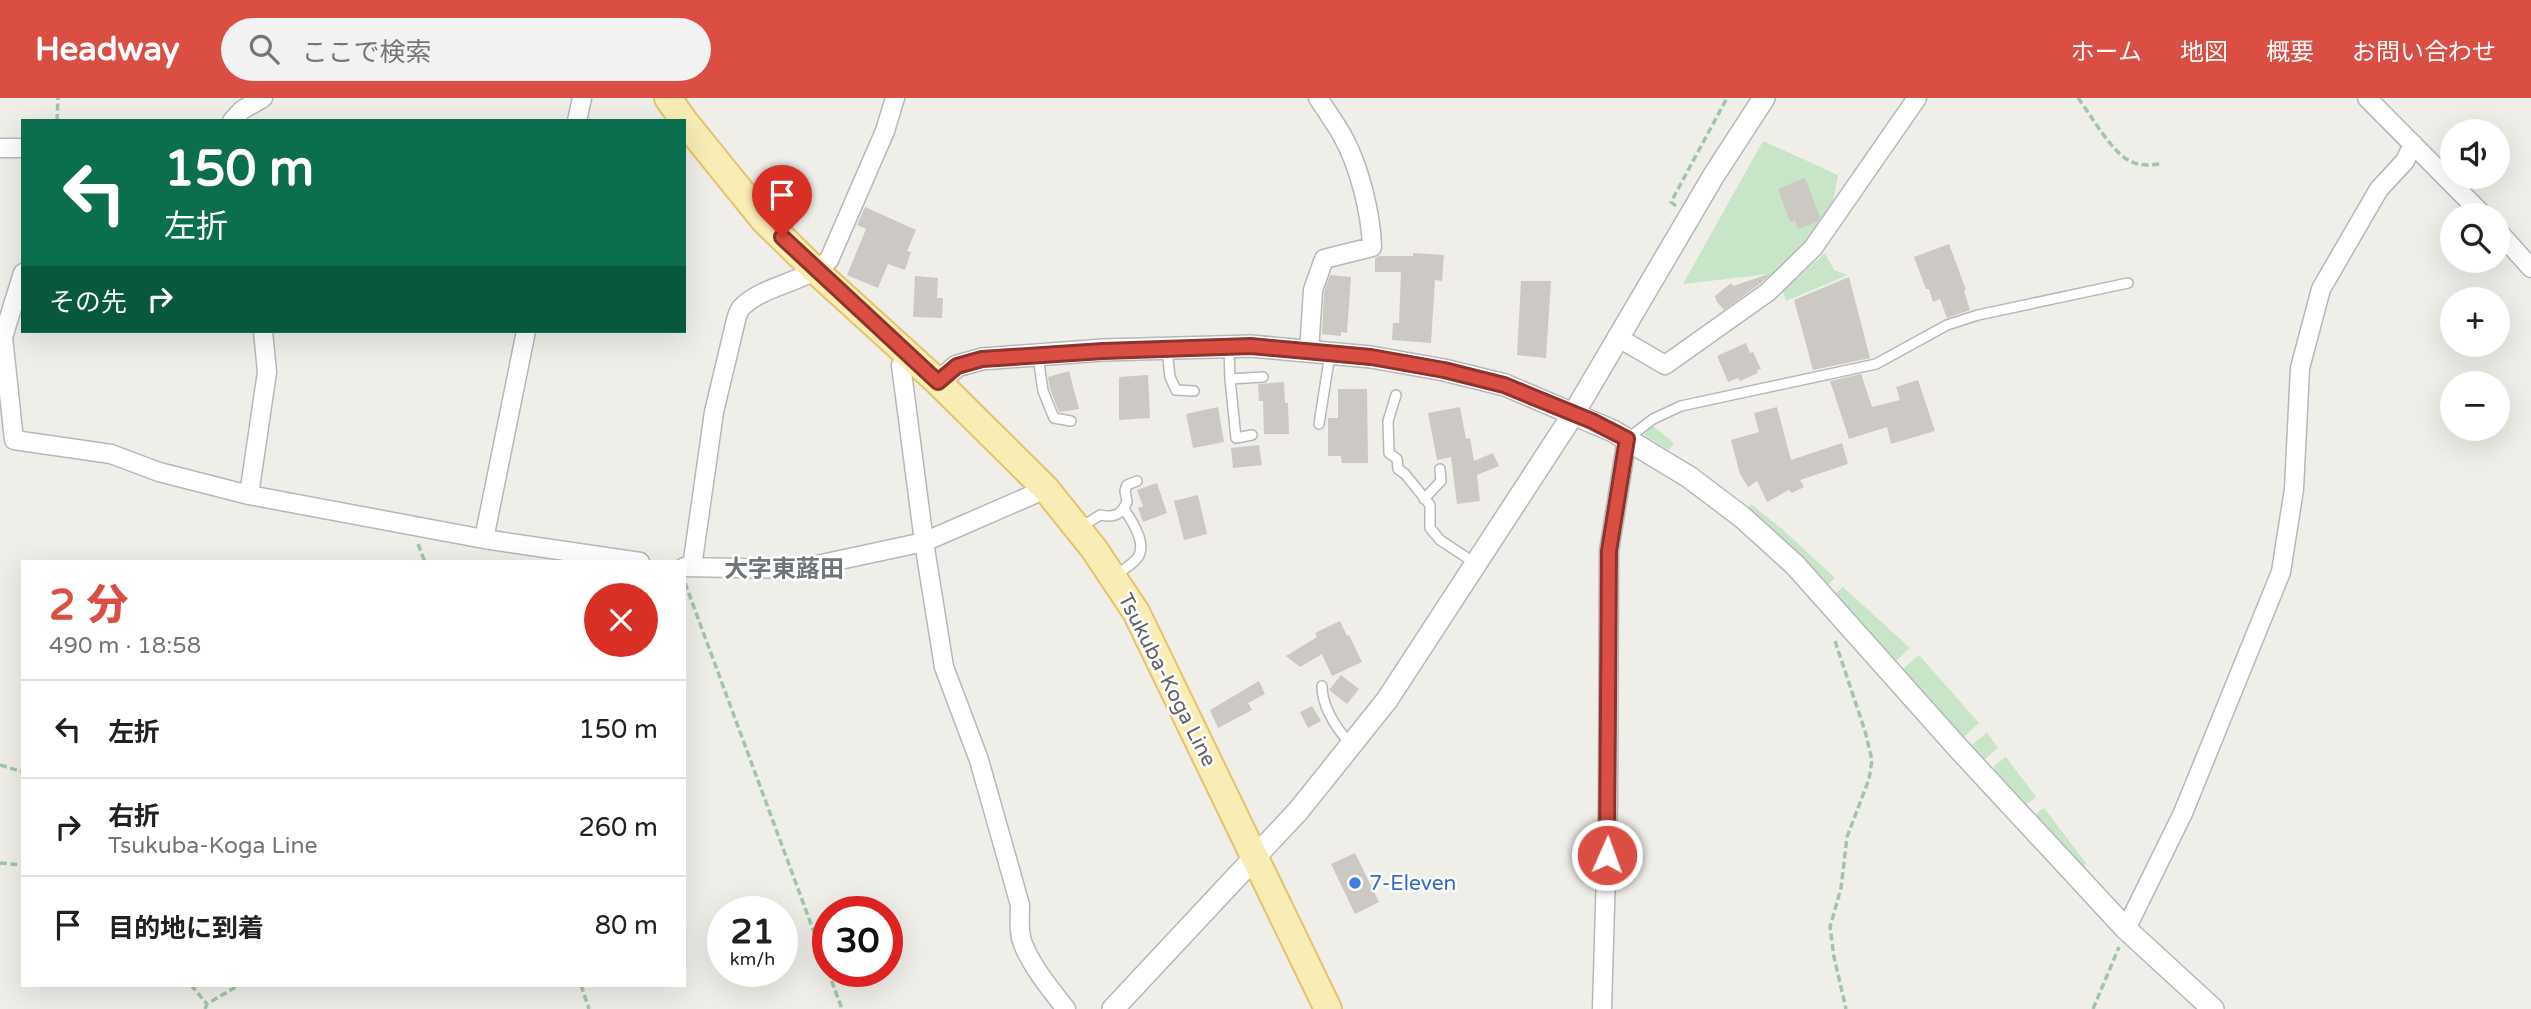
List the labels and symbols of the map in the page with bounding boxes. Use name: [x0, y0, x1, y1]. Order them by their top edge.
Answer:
pin: [752, 165, 812, 237]
district label: 大字東蕗田: [724, 555, 844, 584]
street label: Tsukuba-Koga Line: [1112, 589, 1222, 771]
position arrow: [1570, 818, 1644, 892]
place label: 7-Eleven: [1369, 871, 1456, 896]
marker: 7-Eleven: [1347, 875, 1363, 891]
speed limit sign: 30: [812, 896, 903, 987]

